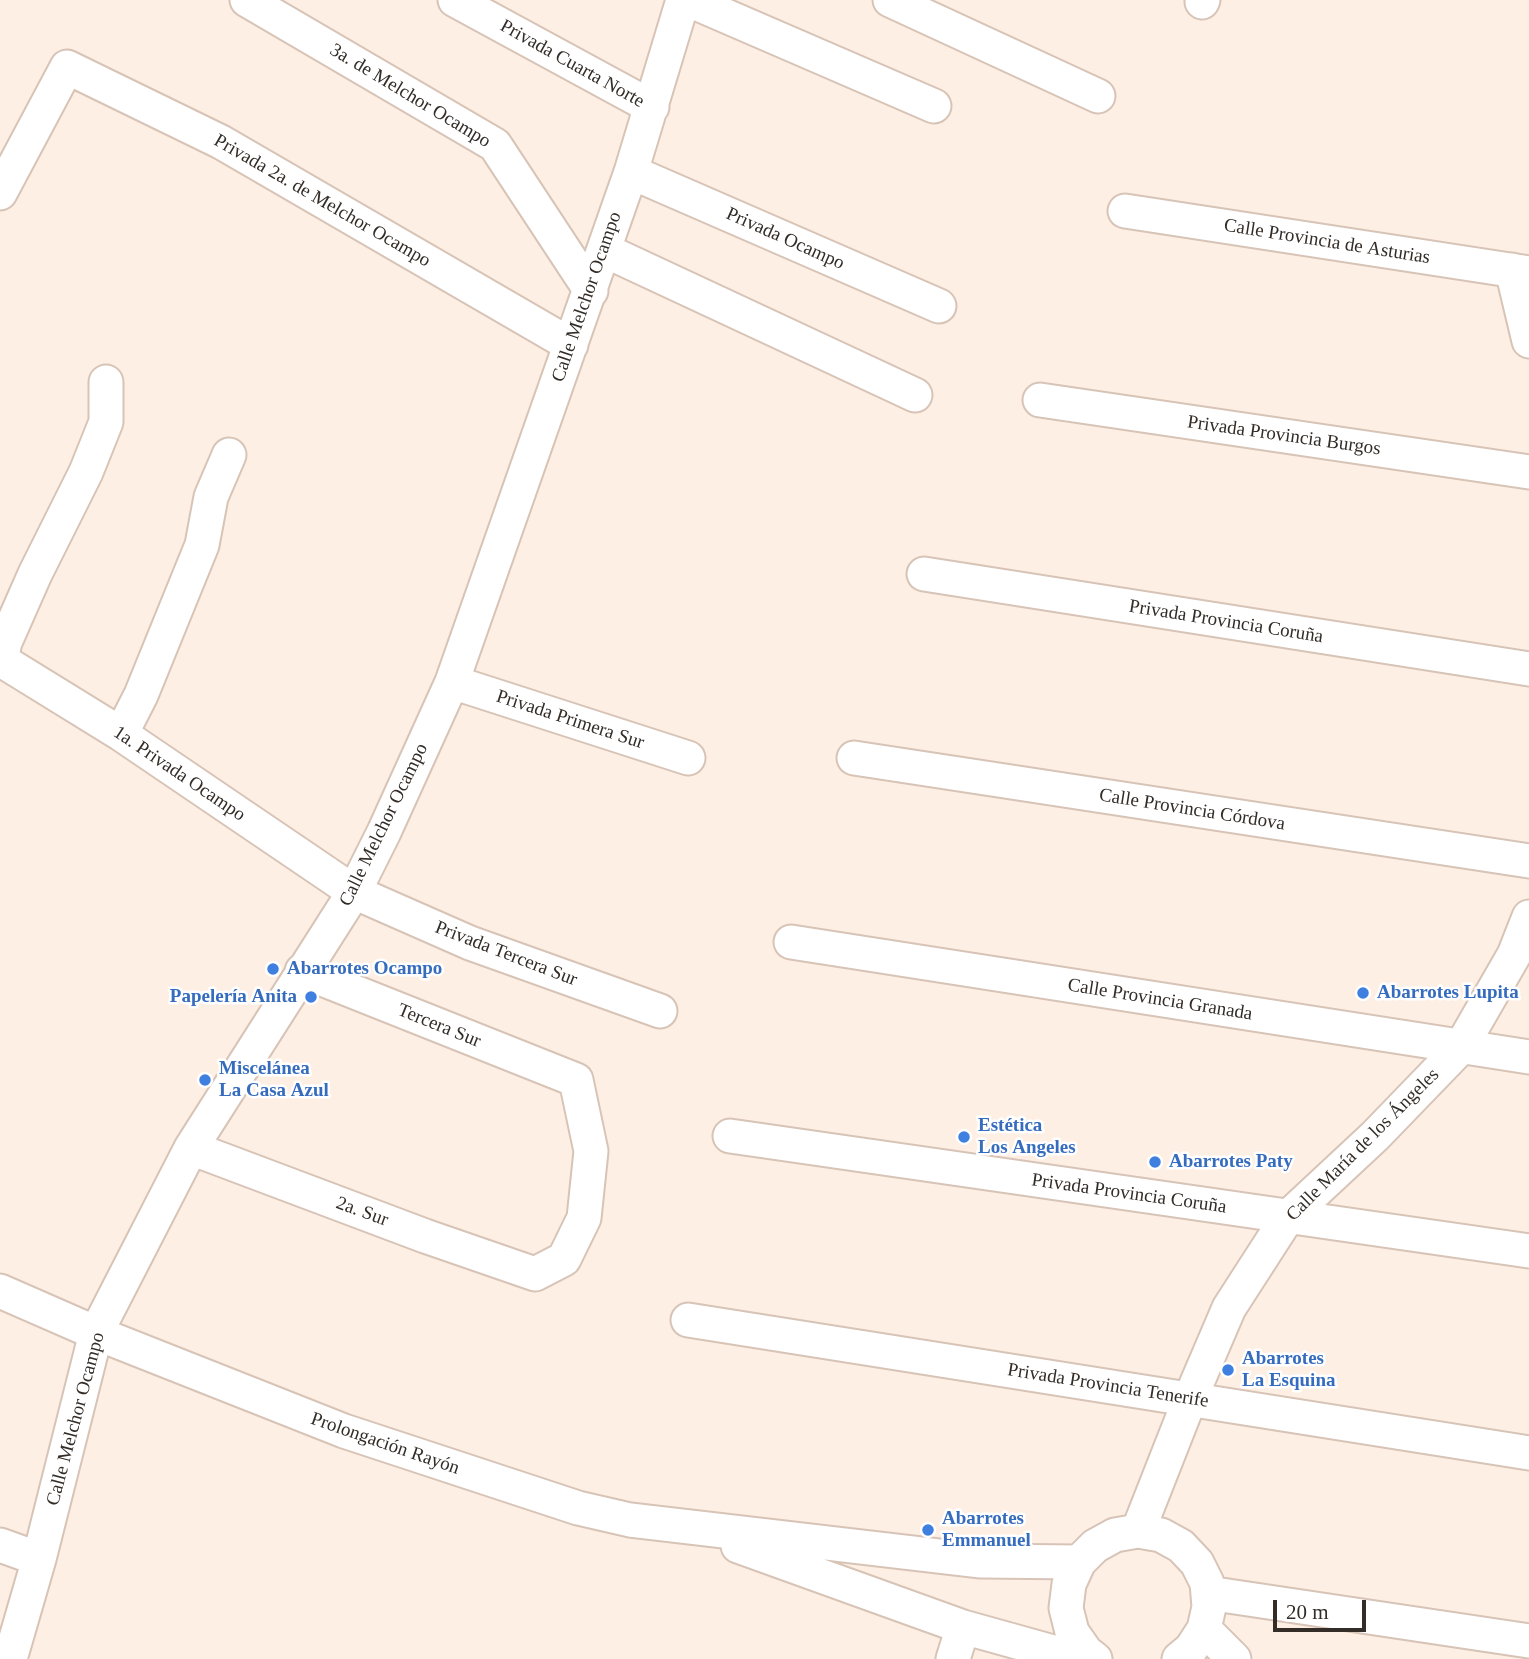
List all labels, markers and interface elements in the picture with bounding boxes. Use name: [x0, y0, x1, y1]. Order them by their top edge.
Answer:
street label: Privada Cuarta Norte: [496, 15, 648, 113]
street label: 3a. de Melchor Ocampo: [325, 39, 495, 153]
street label: Privada 2a. de Melchor Ocampo: [210, 130, 434, 272]
street label: Privada Ocampo: [722, 203, 848, 275]
street label: Calle Melchor Ocampo: [547, 209, 627, 385]
street label: Calle Provincia de Asturias: [1222, 214, 1432, 270]
street label: Privada Provincia Burgos: [1186, 411, 1382, 461]
street label: Privada Provincia Coruña: [1127, 595, 1325, 649]
street label: Privada Primera Sur: [493, 685, 647, 755]
street label: 1a. Privada Ocampo: [109, 721, 249, 827]
street label: Calle Melchor Ocampo: [335, 740, 433, 910]
street label: Calle Provincia Córdova: [1097, 784, 1287, 836]
street label: Privada Tercera Sur: [432, 916, 580, 992]
place label: Abarrotes Ocampo: [287, 958, 442, 980]
marker: Abarrotes Ocampo: [265, 961, 281, 977]
street label: Calle Provincia Granada: [1066, 974, 1254, 1026]
place label: Abarrotes Lupita: [1377, 982, 1519, 1004]
marker: Abarrotes Lupita: [1355, 985, 1371, 1001]
place label: Papelería Anita: [170, 986, 297, 1008]
marker: Papelería Anita: [303, 989, 319, 1005]
street label: Tercera Sur: [394, 999, 484, 1053]
place label: Miscelánea La Casa Azul: [219, 1058, 329, 1102]
street label: Calle María de los Ángeles: [1282, 1064, 1444, 1226]
marker: Miscelánea La Casa Azul: [197, 1072, 213, 1088]
place label: Estética Los Angeles: [978, 1115, 1076, 1159]
marker: Estética Los Angeles: [956, 1129, 972, 1145]
place label: Abarrotes Paty: [1169, 1151, 1293, 1173]
marker: Abarrotes Paty: [1147, 1154, 1163, 1170]
street label: Privada Provincia Coruña: [1030, 1169, 1228, 1219]
street label: 2a. Sur: [333, 1192, 391, 1232]
street label: Calle Melchor Ocampo: [42, 1330, 110, 1508]
place label: Abarrotes La Esquina: [1242, 1348, 1335, 1392]
street label: Privada Provincia Tenerife: [1006, 1359, 1210, 1413]
marker: Abarrotes La Esquina: [1220, 1362, 1236, 1378]
street label: Prolongación Rayón: [308, 1408, 462, 1480]
place label: Abarrotes Emmanuel: [942, 1508, 1031, 1552]
marker: Abarrotes Emmanuel: [920, 1522, 936, 1538]
scale bar: [1277, 1586, 1370, 1630]
text: 20 m: [1286, 1600, 1329, 1624]

